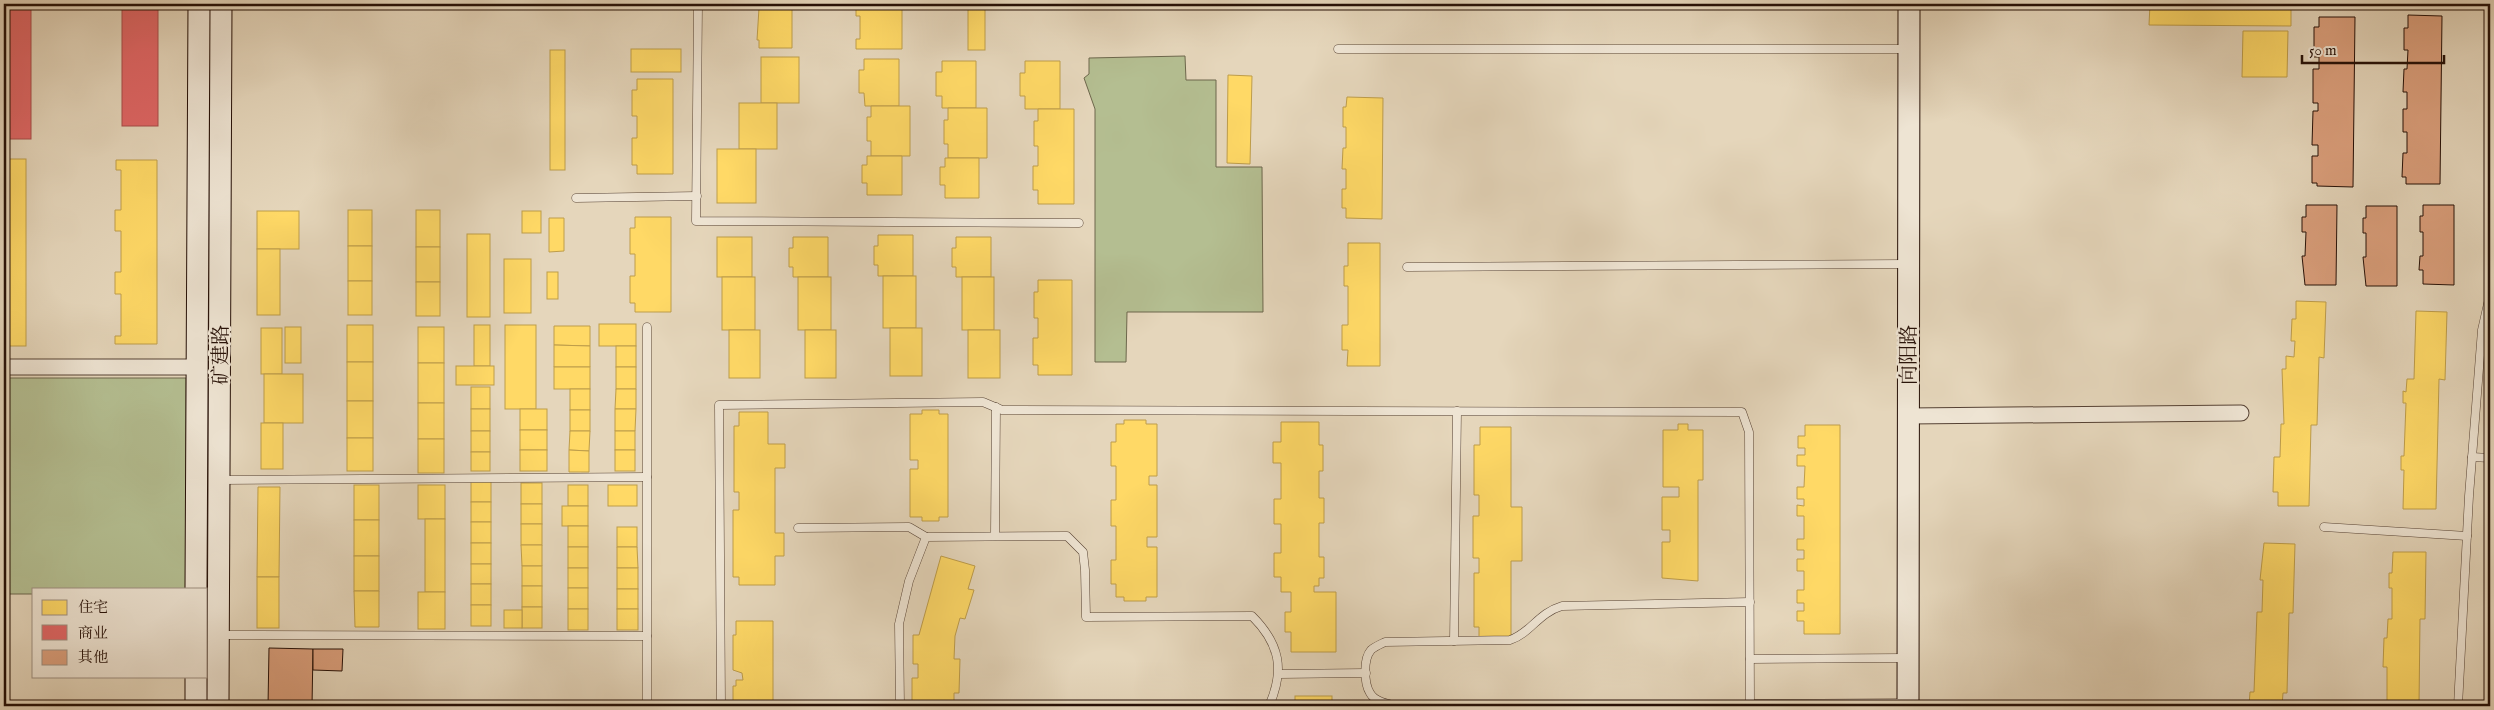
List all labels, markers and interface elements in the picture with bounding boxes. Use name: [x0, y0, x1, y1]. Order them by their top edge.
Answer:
scale bar: [2302, 32, 2444, 64]
text: 50 m: [2309, 41, 2337, 60]
street label: 矿建路: [209, 325, 234, 385]
street label: 向阳路: [1897, 325, 1922, 385]
legend: [32, 588, 208, 678]
text: 住宅: [78, 598, 108, 617]
text: 商业: [78, 624, 108, 643]
text: 其他: [78, 648, 108, 667]

